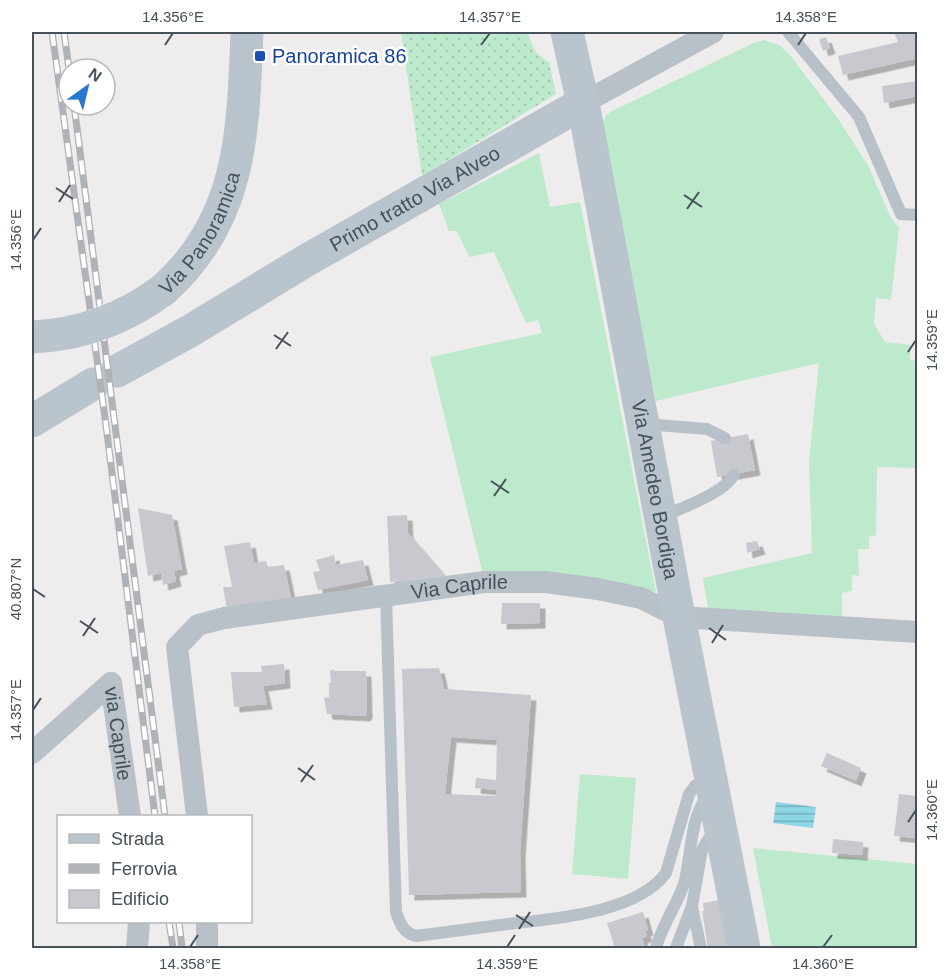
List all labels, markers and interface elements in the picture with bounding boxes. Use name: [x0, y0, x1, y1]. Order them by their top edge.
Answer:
text: 14.356°E: [142, 8, 204, 25]
text: 14.357°E: [459, 8, 521, 25]
text: 14.358°E: [775, 8, 837, 25]
place label: Panoramica 86: [272, 45, 407, 67]
marker: Panoramica 86: [253, 49, 267, 63]
north arrow: [57, 57, 117, 117]
text: N: [86, 65, 105, 85]
street label: Primo tratto Via Alveo: [326, 142, 504, 256]
street label: Via Panoramica: [155, 168, 244, 299]
text: 14.356°E: [7, 209, 24, 271]
text: 14.359°E: [923, 309, 940, 371]
street label: Via Amedeo Bordiga: [628, 398, 683, 582]
text: 40.807°N: [7, 558, 24, 620]
street label: Via Caprile: [409, 571, 508, 603]
text: 14.357°E: [7, 679, 24, 741]
street label: via Caprile: [101, 685, 136, 782]
text: 14.360°E: [923, 779, 940, 841]
legend: [57, 815, 252, 923]
text: Strada: [111, 829, 165, 849]
text: Ferrovia: [111, 859, 178, 879]
text: Edificio: [111, 889, 169, 909]
text: 14.358°E: [159, 955, 221, 972]
text: 14.359°E: [476, 955, 538, 972]
text: 14.360°E: [792, 955, 854, 972]

